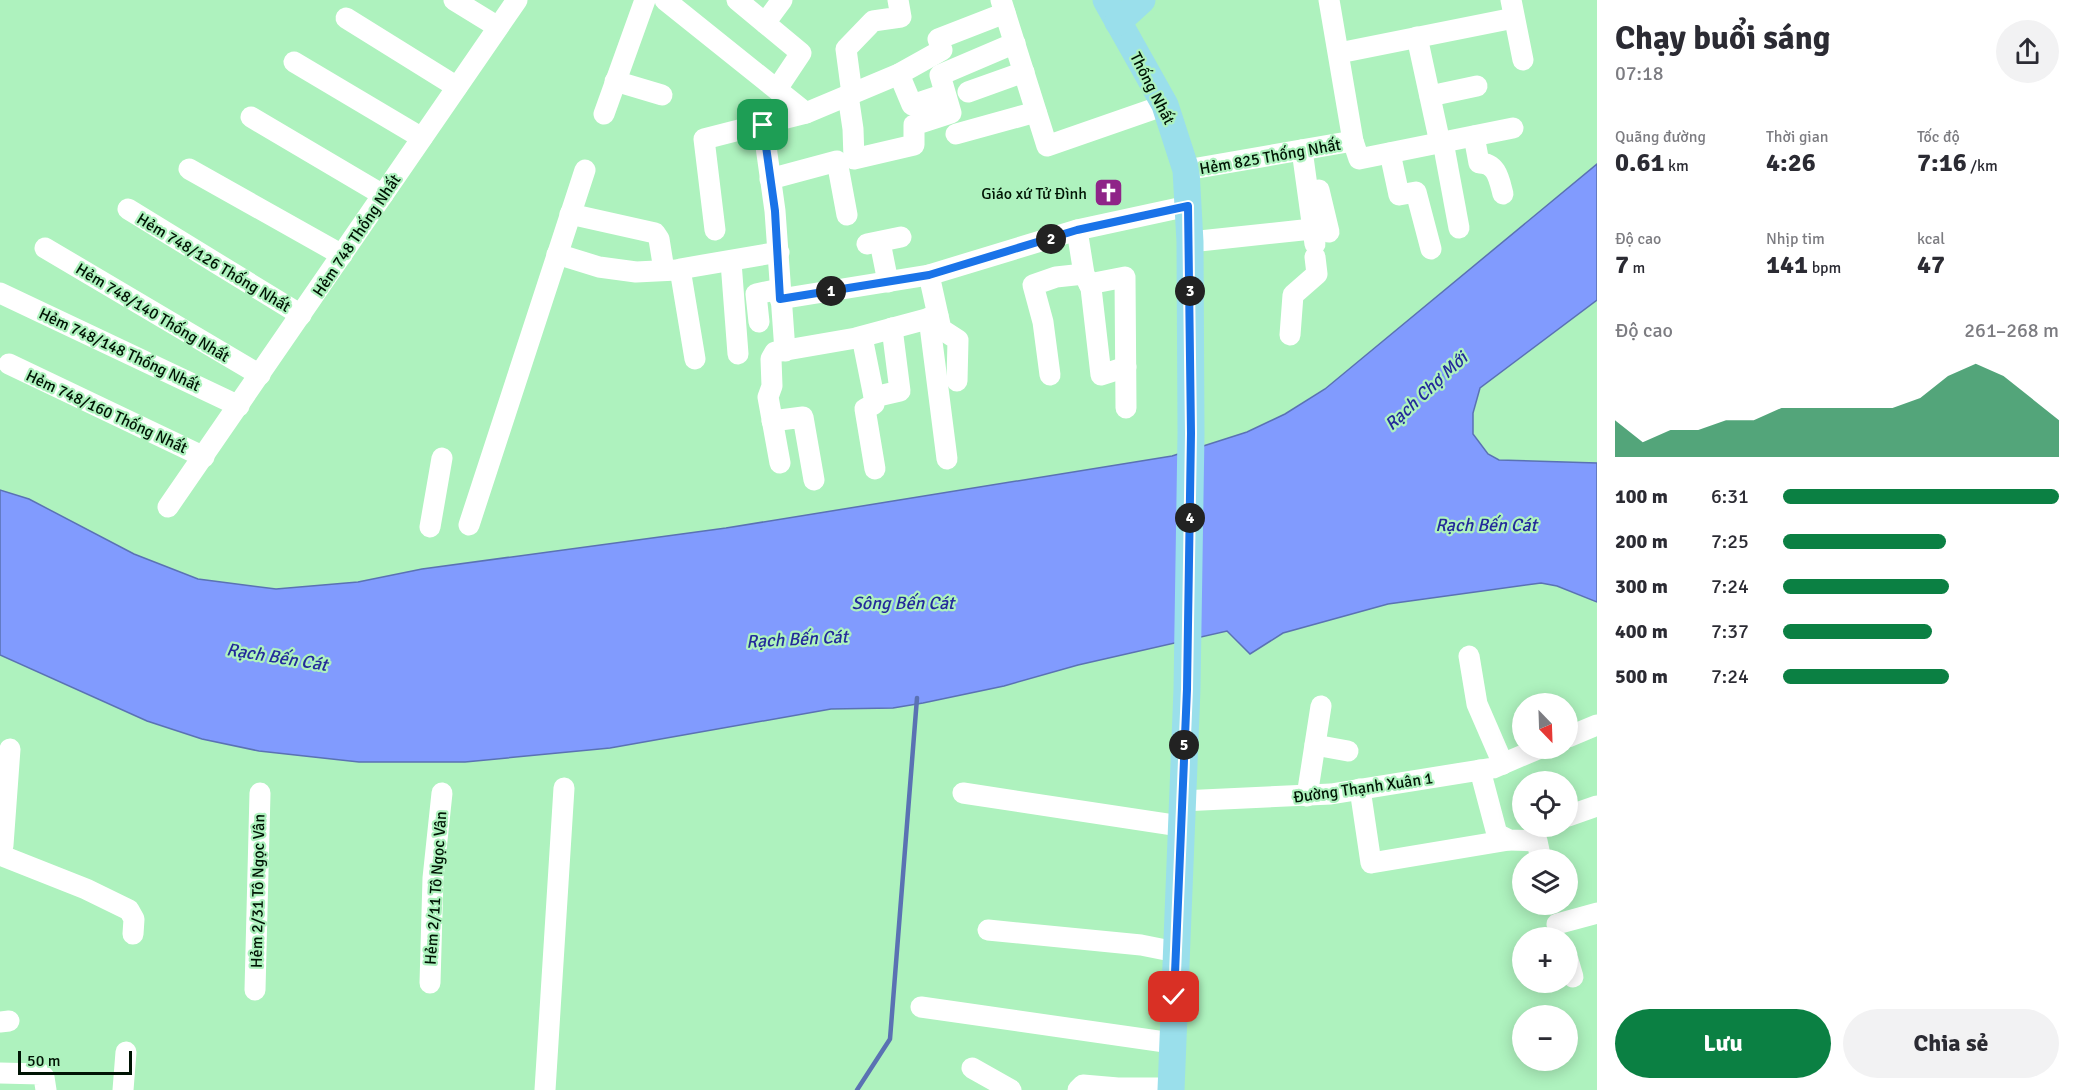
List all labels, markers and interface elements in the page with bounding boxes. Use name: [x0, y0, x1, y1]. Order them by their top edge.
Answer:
text: Chạy buổi sáng: [1615, 18, 1831, 59]
button: share: [1996, 20, 2059, 83]
street label: Thống Nhất: [1125, 49, 1179, 128]
text: 07:18: [1615, 61, 1664, 86]
pin: [737, 99, 788, 150]
icon: arrive: [746, 108, 779, 141]
text: Quãng đường: [1615, 127, 1706, 147]
text: Thời gian: [1766, 127, 1829, 147]
text: Tốc độ: [1917, 127, 1960, 147]
street label: Hẻm 825 Thống Nhất: [1198, 135, 1343, 179]
text: 0.61: [1615, 147, 1665, 179]
text: 4:26: [1766, 147, 1816, 179]
text: 7:16: [1917, 147, 1967, 179]
text: km: [1665, 156, 1689, 176]
text: /km: [1967, 156, 1998, 176]
street label: Hẻm 748 Thống Nhất: [308, 170, 405, 301]
church icon: Giáo xứ Tử Đình: [1092, 177, 1124, 209]
place label: Giáo xứ Tử Đình: [981, 184, 1087, 204]
street label: Hẻm 748/126 Thống Nhất: [133, 209, 294, 317]
pin: 2: [1036, 224, 1066, 254]
text: 2: [1047, 229, 1055, 249]
text: Độ cao: [1615, 229, 1661, 249]
text: Nhịp tim: [1766, 229, 1825, 249]
text: kcal: [1917, 229, 1945, 249]
text: 7: [1615, 249, 1629, 281]
text: 141: [1766, 249, 1808, 281]
text: 47: [1917, 249, 1945, 281]
text: m: [1629, 258, 1645, 278]
text: bpm: [1808, 258, 1841, 278]
street label: Hẻm 748/140 Thống Nhất: [72, 259, 233, 367]
pin: 1: [816, 276, 846, 306]
pin: 3: [1175, 276, 1205, 306]
text: 1: [827, 281, 835, 301]
text: 3: [1186, 281, 1194, 301]
street label: Hẻm 748/148 Thống Nhất: [36, 304, 204, 396]
text: Độ cao: [1615, 318, 1673, 343]
text: 261–268 m: [1964, 318, 2059, 343]
water label: Rạch Chợ Mới: [1380, 346, 1473, 435]
street label: Hẻm 748/160 Thống Nhất: [23, 366, 191, 458]
text: 100 m: [1615, 484, 1668, 509]
text: 6:31: [1711, 484, 1749, 509]
pin: 4: [1175, 503, 1205, 533]
text: 4: [1186, 508, 1194, 528]
water label: Rạch Bến Cát: [1435, 514, 1540, 536]
text: 200 m: [1615, 529, 1668, 554]
text: 7:25: [1711, 529, 1749, 554]
text: 300 m: [1615, 574, 1668, 599]
text: 7:24: [1711, 574, 1749, 599]
water label: Sông Bến Cát: [852, 592, 957, 614]
text: 400 m: [1615, 619, 1668, 644]
text: 7:37: [1711, 619, 1749, 644]
water label: Rạch Bến Cát: [746, 625, 851, 653]
water label: Rạch Bến Cát: [225, 638, 332, 676]
text: 500 m: [1615, 664, 1668, 689]
text: 7:24: [1711, 664, 1749, 689]
north arrow: [1512, 693, 1578, 759]
map controls: [1512, 693, 1578, 1071]
pin: 5: [1169, 730, 1199, 760]
text: 5: [1180, 735, 1188, 755]
street label: Đường Thạnh Xuân 1: [1292, 768, 1434, 808]
button: locate: [1512, 771, 1578, 837]
street label: Hẻm 2/11 Tô Ngọc Vân: [421, 810, 451, 966]
street label: Hẻm 2/31 Tô Ngọc Vân: [247, 814, 269, 968]
button: layers: [1512, 849, 1578, 915]
button: +: [1512, 927, 1578, 993]
pin: [1148, 971, 1199, 1022]
icon: check: [1157, 980, 1190, 1013]
button: −: [1512, 1005, 1578, 1071]
button: Lưu: [1615, 1009, 1831, 1078]
button: Chia sẻ: [1843, 1009, 2059, 1078]
scale bar: [18, 1048, 132, 1076]
text: 50 m: [27, 1051, 61, 1071]

